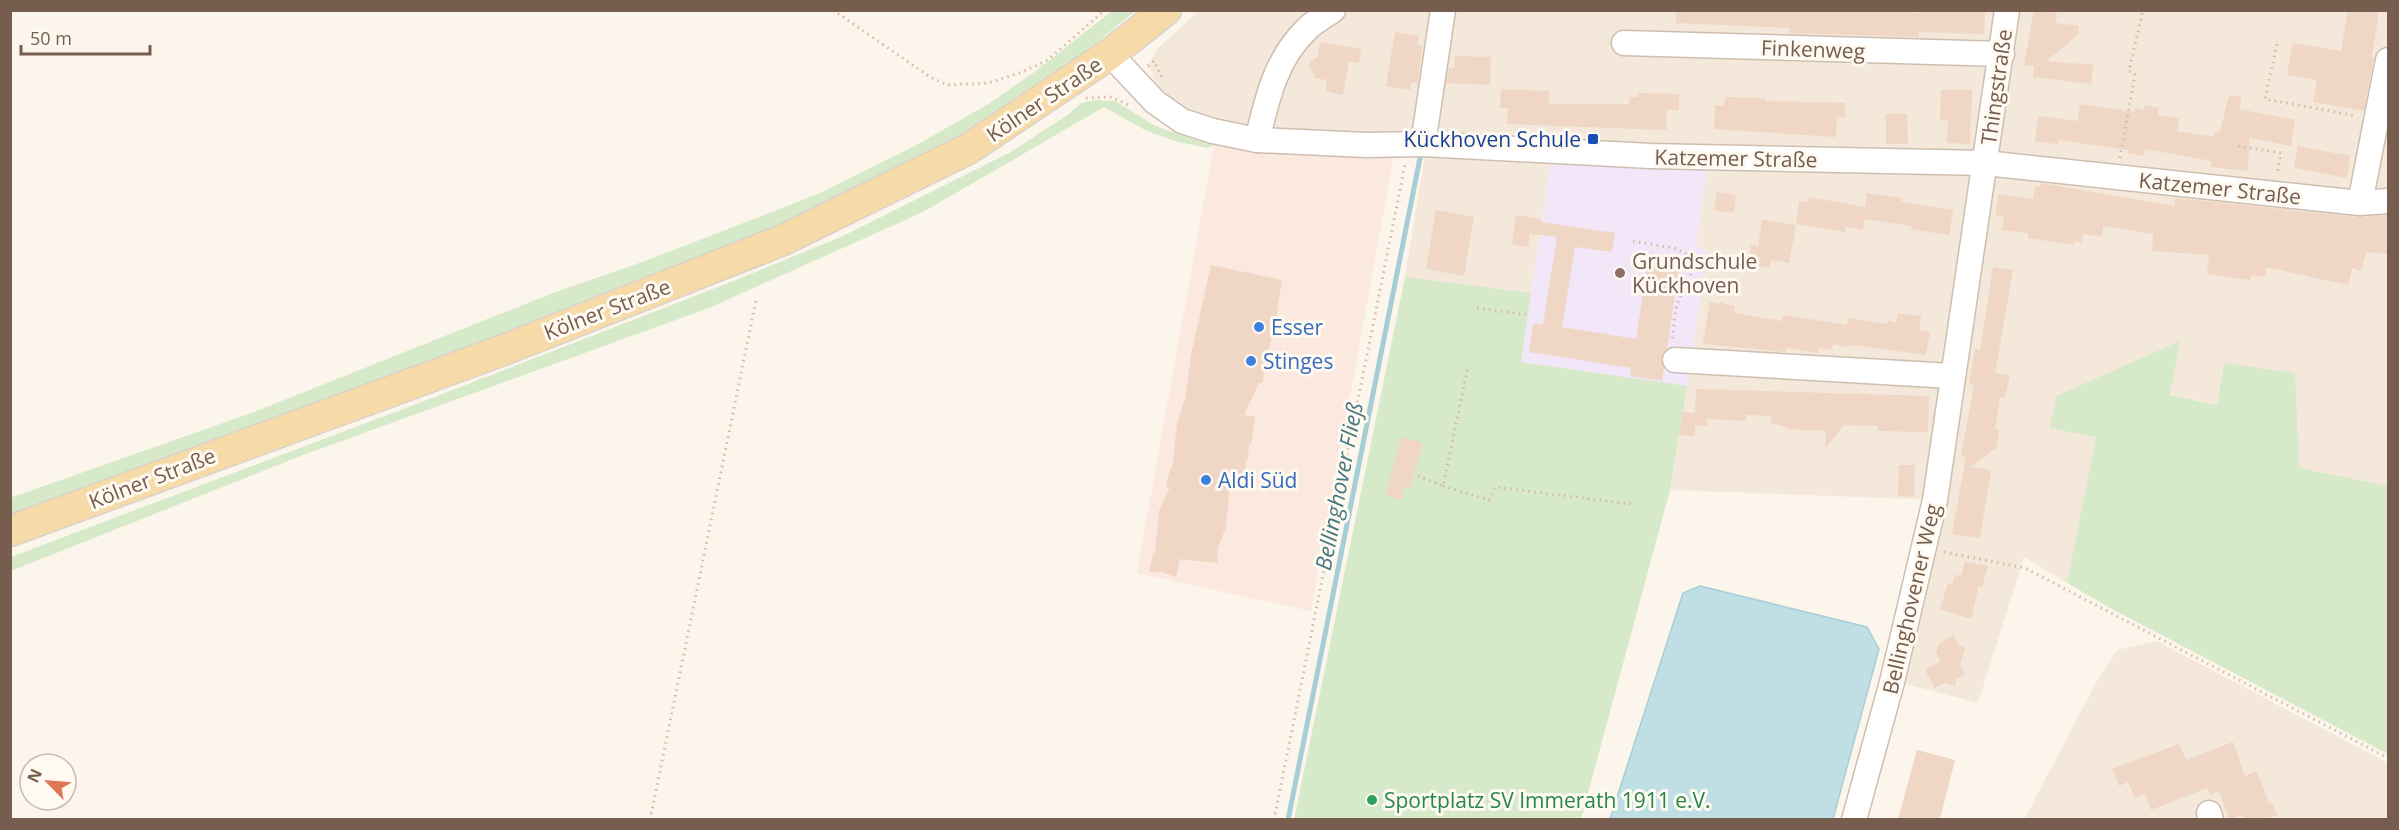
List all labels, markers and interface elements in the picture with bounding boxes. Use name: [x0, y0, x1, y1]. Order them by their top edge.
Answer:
scale bar: [21, 18, 150, 56]
text: 50 m: [30, 26, 72, 50]
street label: Thingstraße: [1974, 27, 2018, 147]
street label: Finkenweg: [1760, 33, 1866, 65]
street label: Kölner Straße: [981, 50, 1107, 148]
place label: Kückhoven Schule: [1404, 125, 1581, 153]
marker: Kückhoven Schule: [1586, 132, 1600, 146]
street label: Katzemer Straße: [1654, 143, 1818, 173]
street label: Katzemer Straße: [2137, 166, 2303, 210]
place label: Grundschule Kückhoven: [1632, 247, 1757, 299]
marker: Grundschule Kückhoven: [1613, 266, 1627, 280]
street label: Kölner Straße: [540, 272, 674, 346]
place label: Esser: [1271, 313, 1323, 341]
marker: Esser: [1252, 320, 1266, 334]
place label: Stinges: [1263, 347, 1333, 375]
marker: Stinges: [1244, 354, 1258, 368]
water label: Bellinghover Fließ: [1307, 399, 1369, 573]
street label: Kölner Straße: [85, 441, 219, 515]
place label: Aldi Süd: [1218, 466, 1297, 494]
marker: Aldi Süd: [1199, 473, 1213, 487]
street label: Bellinghovener Weg: [1875, 501, 1947, 697]
north arrow: [18, 752, 78, 812]
text: N: [22, 765, 47, 786]
place label: Sportplatz SV Immerath 1911 e.V.: [1384, 786, 1711, 814]
marker: Sportplatz SV Immerath 1911 e.V.: [1365, 793, 1379, 807]

